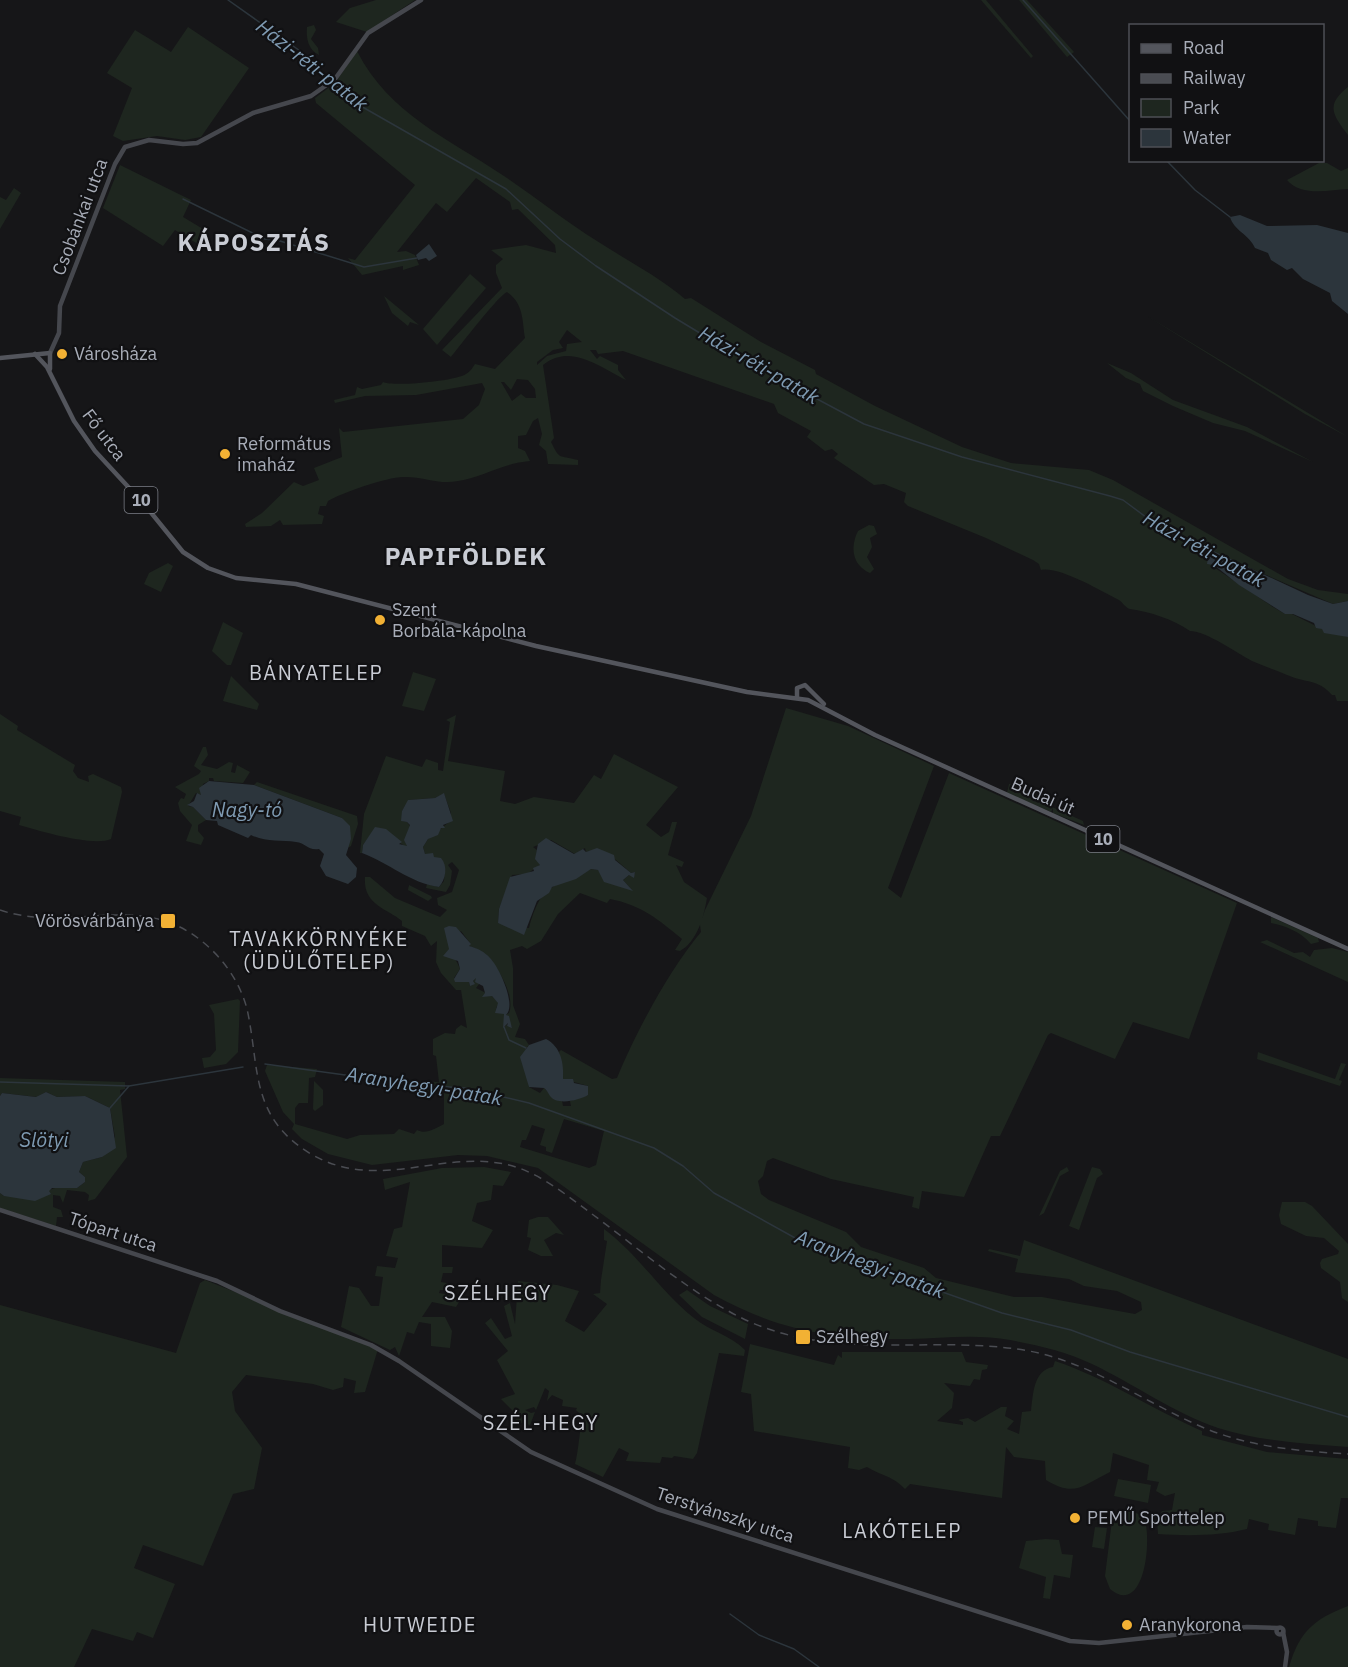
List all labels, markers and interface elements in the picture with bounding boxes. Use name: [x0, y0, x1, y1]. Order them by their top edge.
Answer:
water label: Házi-réti-patak: [251, 12, 374, 117]
legend: [1129, 24, 1324, 162]
text: Road: [1183, 36, 1224, 59]
text: Railway: [1183, 66, 1245, 89]
text: Park: [1183, 96, 1220, 119]
text: Water: [1183, 126, 1232, 149]
street label: Csobánkai utca: [47, 155, 112, 278]
district label: KÁPOSZTÁS: [178, 226, 330, 258]
water label: Házi-réti-patak: [694, 319, 825, 410]
place label: Városháza: [74, 342, 158, 365]
marker: Városháza: [55, 347, 69, 361]
street label: Fő utca: [77, 404, 132, 466]
place label: Református imaház: [237, 432, 331, 476]
marker: Református imaház: [218, 447, 232, 461]
road number: 10: [124, 487, 158, 513]
water label: Házi-réti-patak: [1139, 504, 1270, 593]
district label: PAPIFÖLDEK: [385, 540, 547, 572]
place label: Szent Borbála-kápolna: [392, 598, 527, 642]
marker: Szent Borbála-kápolna: [373, 613, 387, 627]
district label: BÁNYATELEP: [249, 659, 383, 686]
street label: Budai út: [1008, 771, 1079, 820]
water label: Nagy-tó: [212, 796, 282, 823]
road number: 10: [1086, 826, 1120, 852]
place label: Vörösvárbánya: [35, 909, 154, 932]
marker: Vörösvárbánya: [159, 912, 177, 930]
district label: TAVAKKÖRNYÉKE (ÜDÜLŐTELEP): [229, 925, 409, 975]
water label: Aranyhegyi-patak: [343, 1060, 505, 1111]
water label: Slötyi: [19, 1126, 69, 1153]
street label: Tópart utca: [66, 1206, 161, 1257]
water label: Aranyhegyi-patak: [791, 1222, 949, 1305]
district label: SZÉLHEGY: [444, 1279, 552, 1306]
place label: Szélhegy: [816, 1325, 888, 1348]
marker: Szélhegy: [794, 1328, 812, 1346]
district label: SZÉL-HEGY: [483, 1409, 599, 1436]
street label: Terstyánszky utca: [653, 1481, 798, 1548]
place label: PEMŰ Sporttelep: [1087, 1506, 1225, 1529]
marker: PEMŰ Sporttelep: [1068, 1511, 1082, 1525]
district label: LAKÓTELEP: [842, 1517, 962, 1544]
district label: HUTWEIDE: [363, 1611, 477, 1638]
place label: Aranykorona: [1139, 1613, 1242, 1636]
marker: Aranykorona: [1120, 1618, 1134, 1632]

